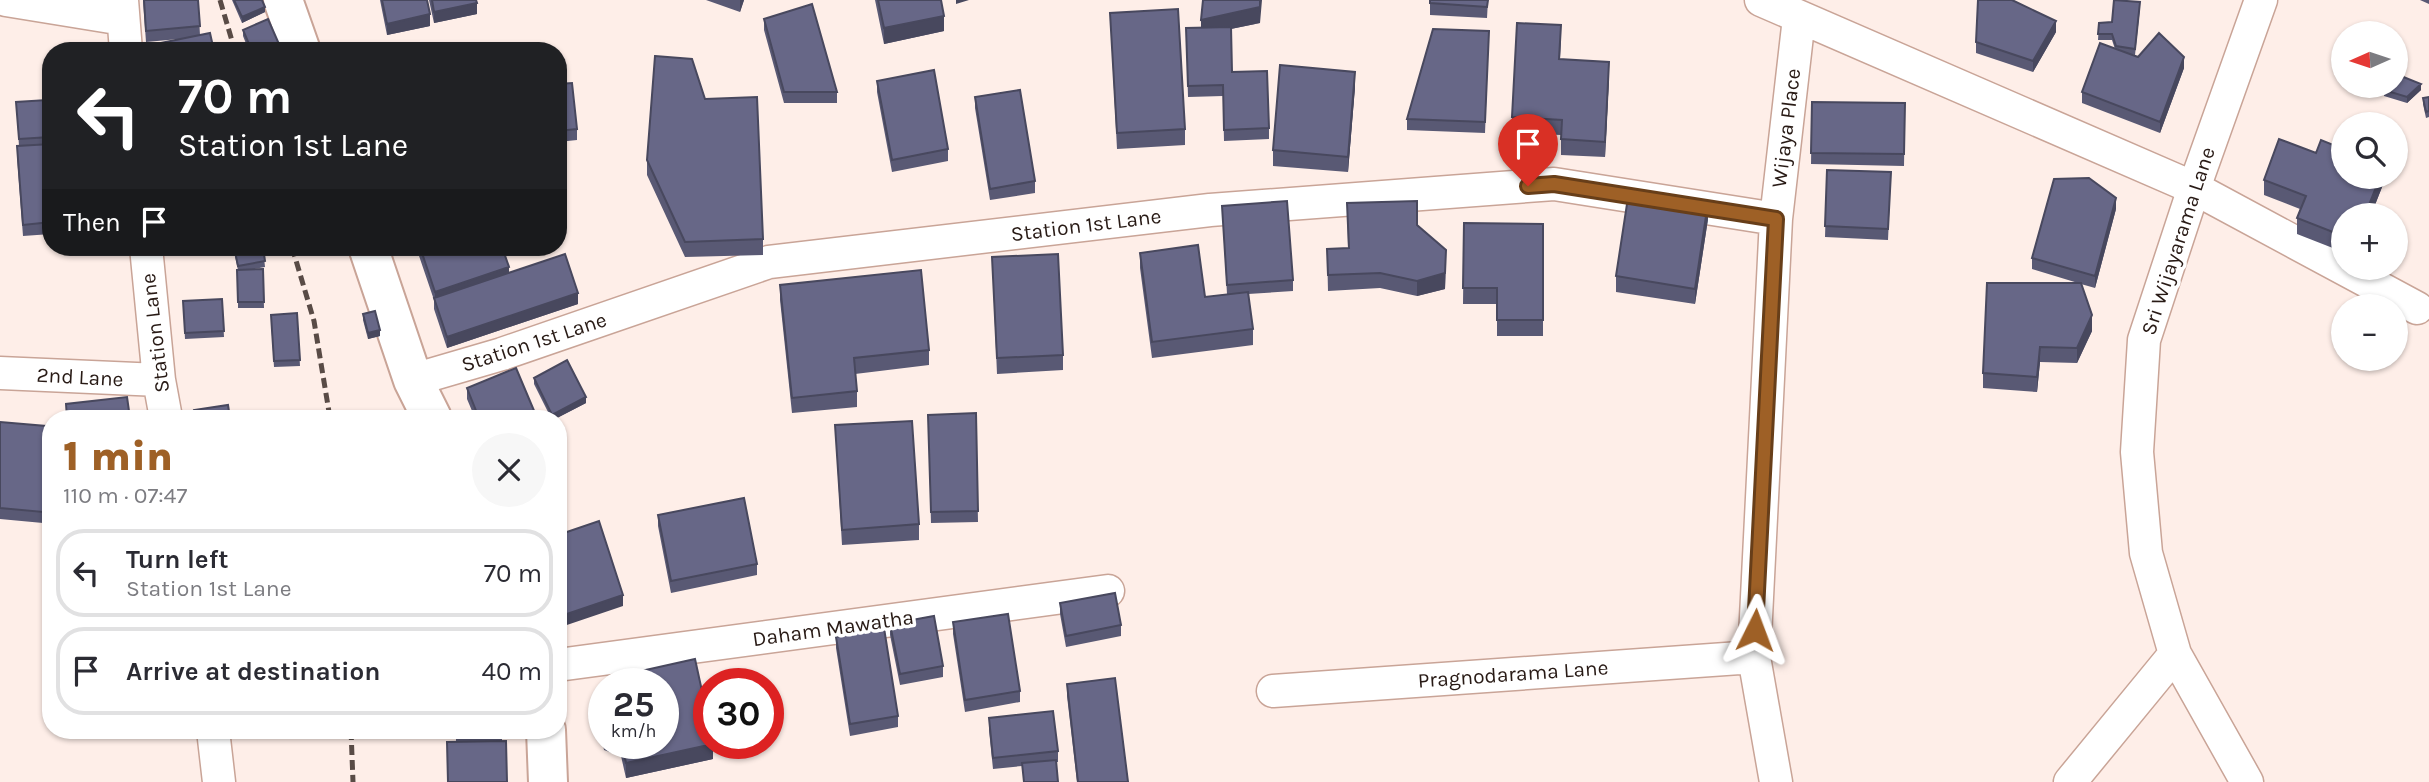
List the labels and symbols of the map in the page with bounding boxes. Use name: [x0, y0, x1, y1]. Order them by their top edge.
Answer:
north arrow: [2331, 21, 2408, 98]
street label: Wijaya Place: [1767, 67, 1805, 189]
pin: [1498, 114, 1558, 186]
street label: Sri Wijayarama Lane: [2136, 144, 2220, 338]
street label: Station 1st Lane: [1010, 204, 1162, 246]
street label: Station Lane: [136, 272, 174, 394]
street label: Station 1st Lane: [458, 307, 610, 377]
street label: 2nd Lane: [36, 363, 124, 391]
position arrow: [1718, 593, 1792, 667]
street label: Daham Mawatha: [751, 605, 915, 651]
street label: Pragnodarama Lane: [1417, 655, 1609, 693]
speed limit sign: 30: [693, 668, 784, 759]

